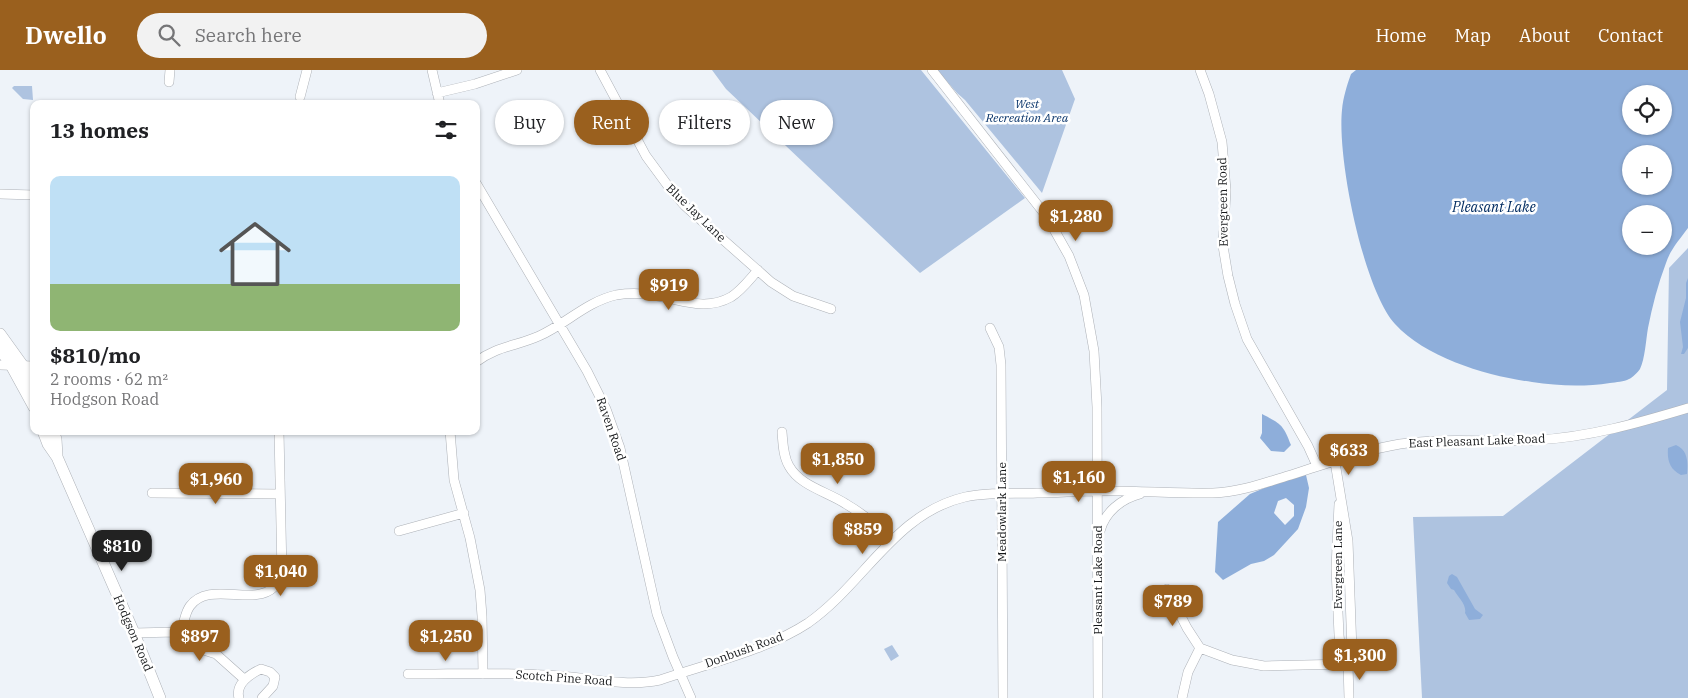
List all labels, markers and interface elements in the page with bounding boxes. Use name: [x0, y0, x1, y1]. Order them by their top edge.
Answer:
search box: [137, 13, 487, 58]
text: Dwello: [25, 19, 107, 51]
icon: search: [155, 21, 183, 49]
text: Search here: [195, 23, 302, 47]
text: Home: [1375, 24, 1427, 47]
text: Map: [1455, 24, 1491, 47]
text: About: [1519, 24, 1570, 47]
text: Contact: [1598, 24, 1663, 47]
map controls: [1622, 85, 1672, 255]
button: locate: [1622, 85, 1672, 135]
park label: West Recreation Area: [985, 96, 1069, 125]
chip: Buy: [495, 100, 564, 145]
chip: Rent: [574, 100, 649, 145]
chip: Filters: [659, 100, 750, 145]
chip: New: [760, 100, 833, 145]
text: 13 homes: [50, 116, 149, 144]
icon: filters: [432, 116, 460, 144]
button: +: [1622, 145, 1672, 195]
street label: Evergreen Road: [1214, 157, 1231, 247]
street label: Blue Jay Lane: [663, 180, 729, 245]
water label: Pleasant Lake: [1451, 198, 1536, 216]
pin: $1,280: [1035, 200, 1117, 242]
button: −: [1622, 205, 1672, 255]
text: $1,280: [1050, 206, 1102, 226]
icon: home: [210, 209, 300, 299]
pin: $919: [639, 268, 699, 311]
text: $919: [650, 275, 688, 295]
text: $810/mo: [50, 341, 141, 369]
text: 2 rooms · 62 m²: [50, 369, 168, 389]
text: Hodgson Road: [50, 389, 159, 409]
street label: Raven Road: [594, 395, 629, 463]
street label: East Pleasant Lake Road: [1408, 431, 1546, 450]
pin: $633: [1319, 434, 1379, 476]
text: $633: [1330, 440, 1368, 460]
pin: $1,850: [797, 442, 879, 485]
text: $1,850: [812, 449, 864, 469]
pin: $1,160: [1038, 460, 1120, 503]
pin: $1,960: [175, 462, 257, 505]
street label: Meadowlark Lane: [994, 462, 1009, 562]
text: $1,160: [1053, 467, 1105, 487]
text: $1,960: [190, 469, 242, 489]
pin: $859: [833, 512, 893, 555]
text: $859: [844, 519, 882, 539]
street label: Evergreen Lane: [1330, 521, 1345, 609]
street label: Pleasant Lake Road: [1090, 525, 1105, 635]
pin: $810: [92, 530, 152, 572]
text: $810: [103, 536, 141, 556]
pin: $1,040: [240, 554, 322, 597]
text: $1,040: [255, 561, 307, 581]
pin: $789: [1143, 584, 1203, 627]
text: $789: [1154, 591, 1192, 611]
street label: Hodgson Road: [111, 592, 156, 673]
pin: $897: [170, 620, 230, 662]
pin: $1,250: [405, 620, 487, 662]
text: $897: [181, 626, 219, 646]
text: $1,250: [420, 626, 472, 646]
street label: Donbush Road: [703, 628, 785, 671]
pin: $1,300: [1319, 638, 1401, 681]
text: $1,300: [1334, 645, 1386, 665]
street label: Scotch Pine Road: [515, 667, 613, 688]

